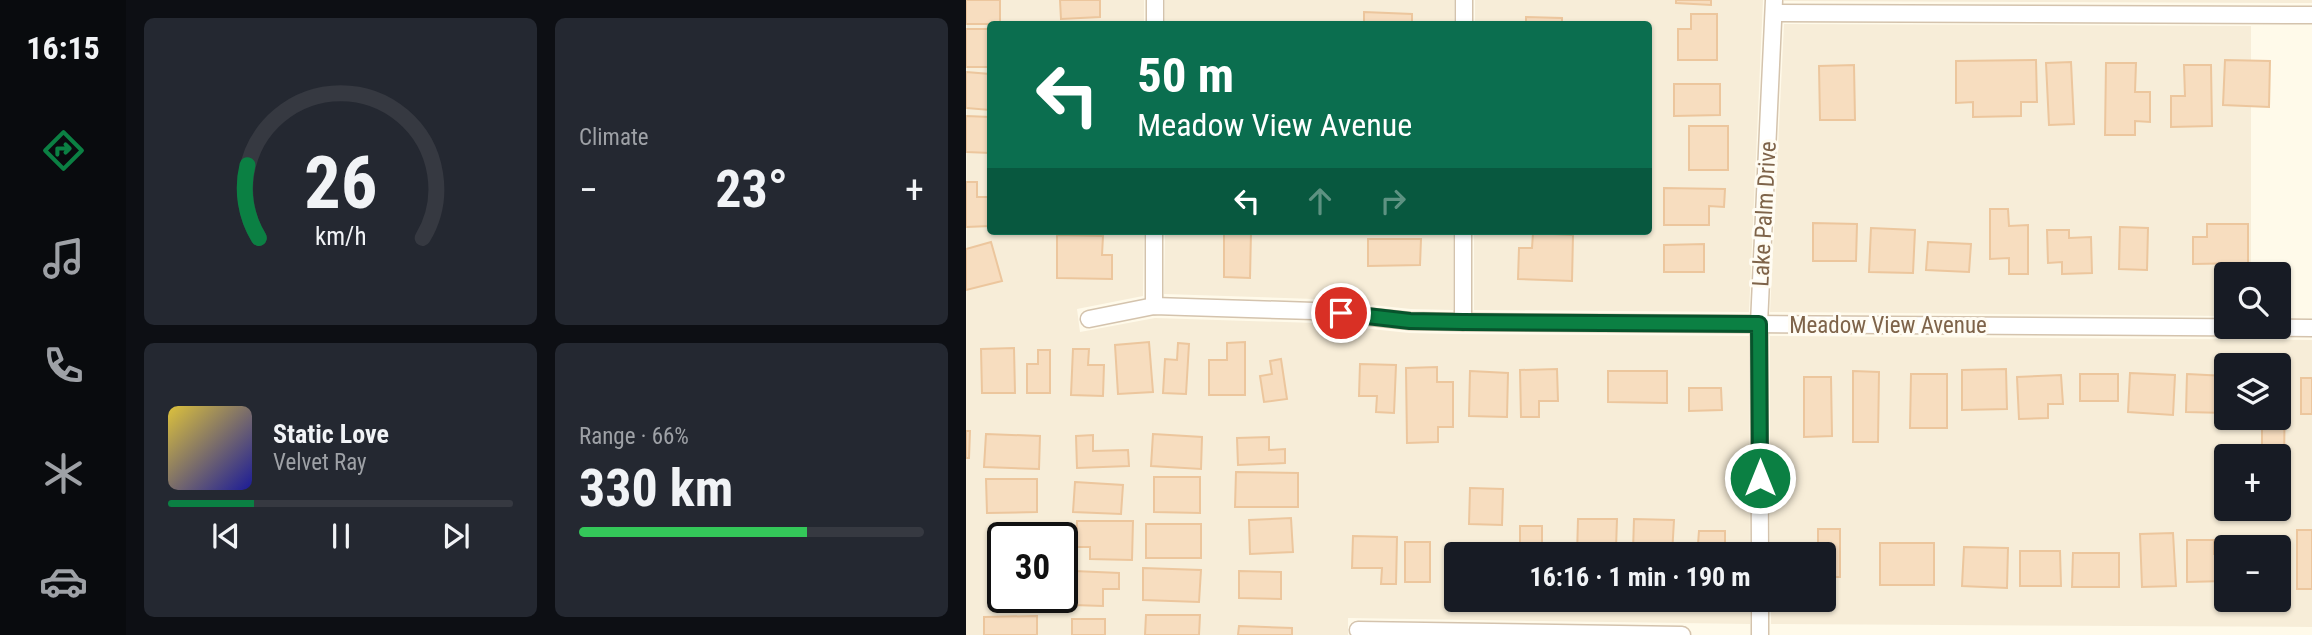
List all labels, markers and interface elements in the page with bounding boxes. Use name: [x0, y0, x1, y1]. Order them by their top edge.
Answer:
text: 16:15: [26, 29, 100, 67]
text: 50 m: [1137, 47, 1234, 104]
icon: left: [1022, 49, 1113, 140]
text: Meadow View Avenue: [1137, 106, 1412, 144]
text: Climate: [579, 124, 649, 151]
icon: directions: [39, 126, 88, 175]
text: 26: [304, 140, 377, 226]
street label: Lake Palm Drive: [1747, 141, 1782, 287]
text: 23°: [715, 159, 788, 220]
text: −: [579, 168, 598, 212]
text: +: [905, 168, 924, 212]
icon: left: [1228, 182, 1266, 220]
icon: ahead: [1301, 182, 1339, 220]
icon: right: [1374, 182, 1412, 220]
text: km/h: [315, 221, 366, 250]
icon: music: [39, 234, 88, 283]
map controls: [2214, 262, 2291, 612]
button: search: [2214, 262, 2291, 339]
pin: [1311, 283, 1371, 343]
icon: arrive: [1322, 294, 1360, 332]
street label: Meadow View Avenue: [1789, 312, 1987, 339]
icon: phone: [39, 341, 88, 390]
button: layers: [2214, 353, 2291, 430]
text: Static Love: [273, 419, 389, 449]
text: Range · 66%: [579, 423, 689, 450]
position arrow: [1723, 441, 1797, 515]
button: +: [2214, 444, 2291, 521]
icon: climate: [39, 449, 88, 498]
text: Velvet Ray: [273, 449, 367, 476]
text: 330 km: [579, 458, 733, 519]
icon: previous: [207, 517, 245, 555]
icon: pause: [322, 517, 360, 555]
icon: next: [437, 517, 475, 555]
speed limit sign: 30: [987, 522, 1078, 613]
button: −: [2214, 535, 2291, 612]
icon: car: [39, 557, 88, 606]
text: 16:16 · 1 min · 190 m: [1530, 562, 1750, 592]

